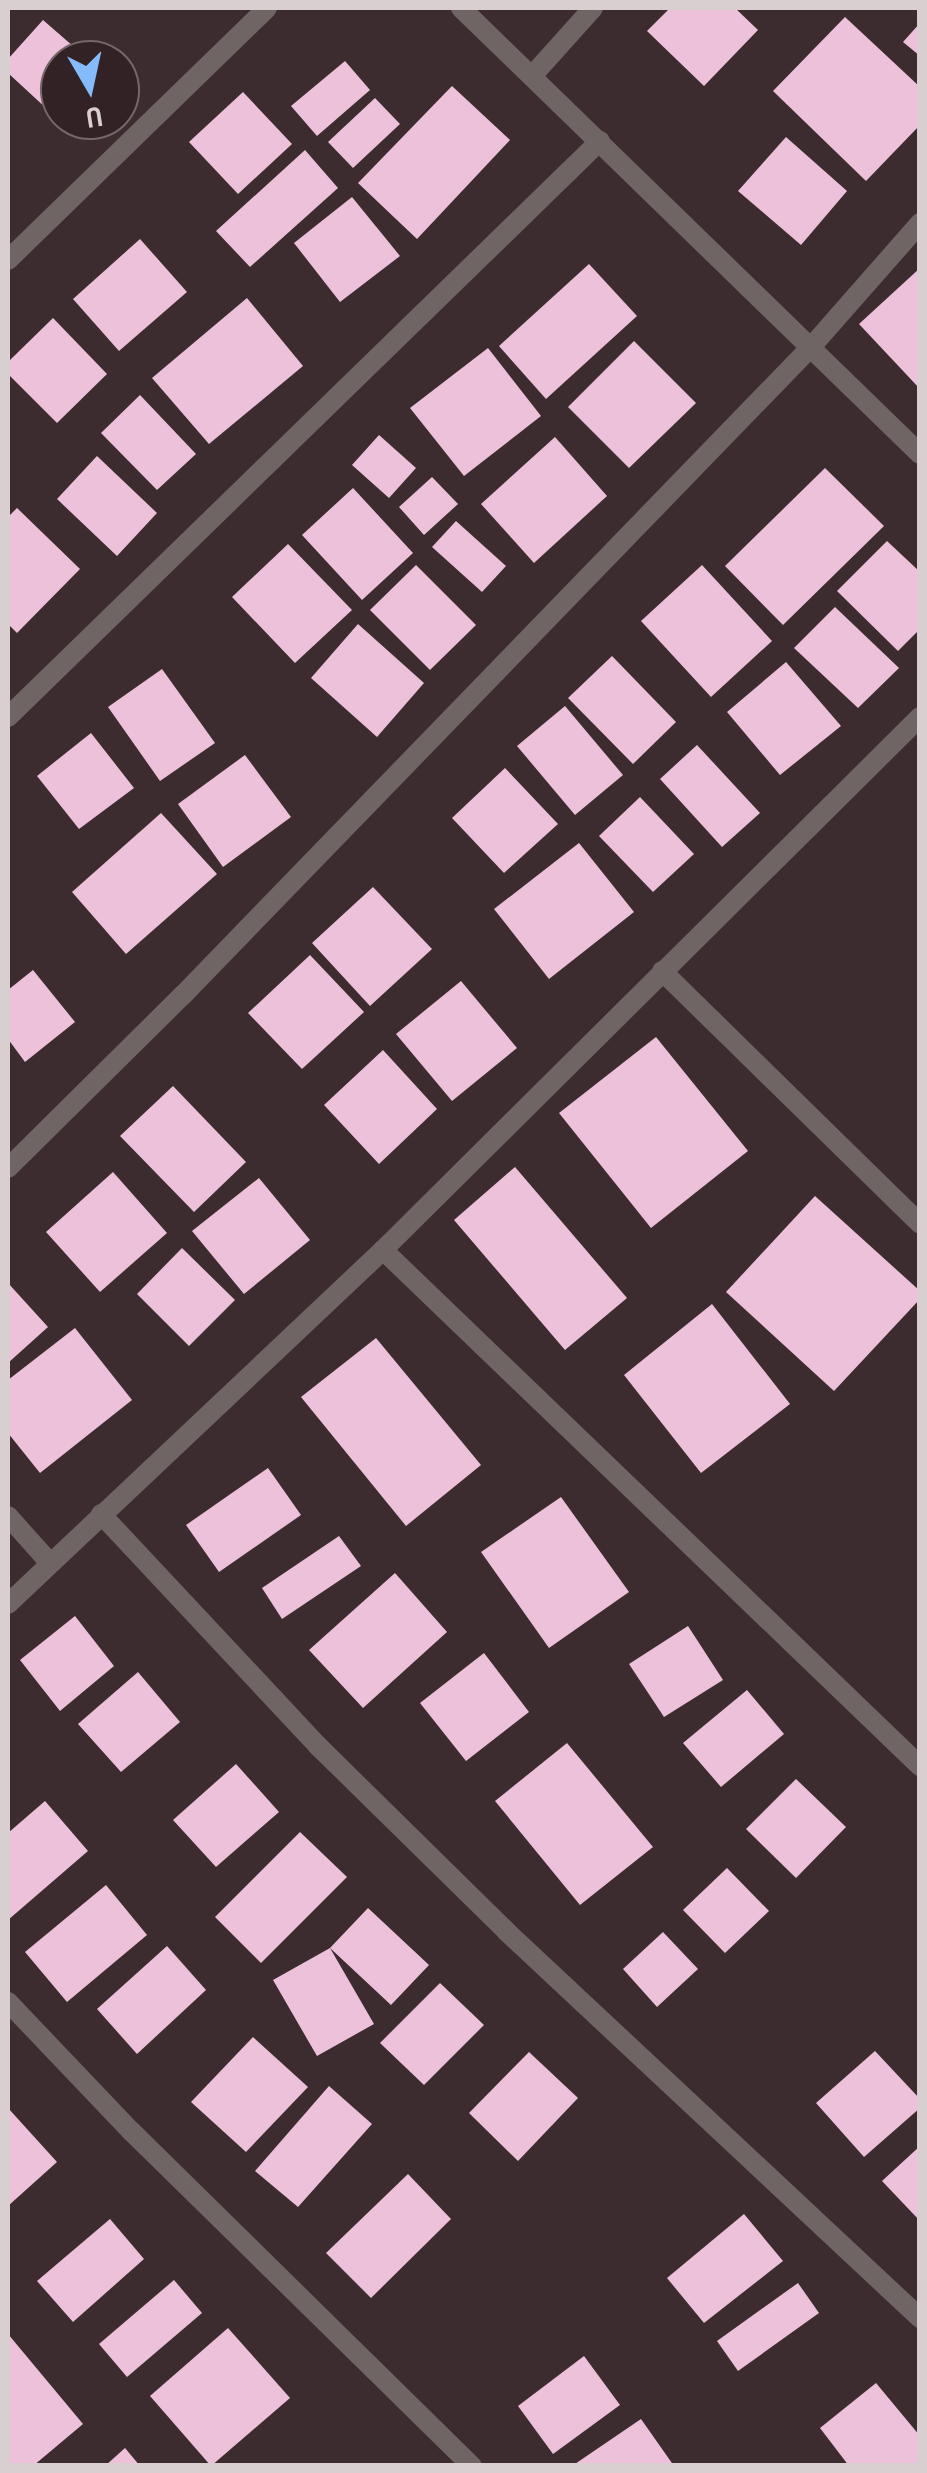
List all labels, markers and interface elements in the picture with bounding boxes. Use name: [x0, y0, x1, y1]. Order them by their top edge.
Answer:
north arrow: [40, 40, 140, 140]
text: U: [83, 98, 106, 138]

